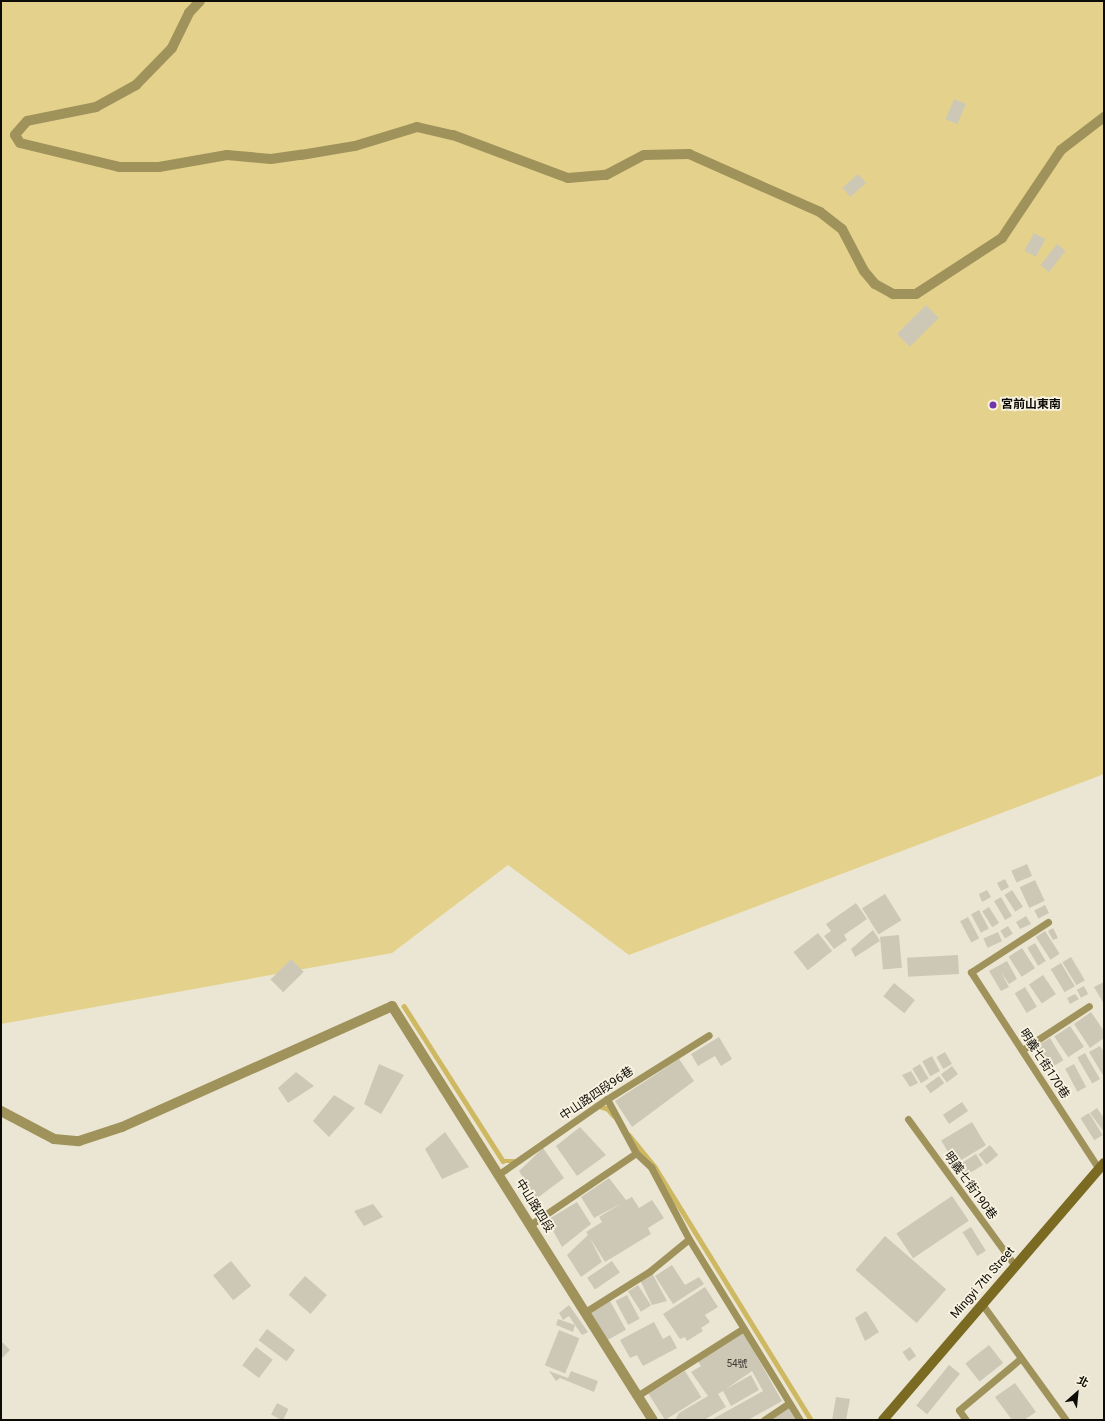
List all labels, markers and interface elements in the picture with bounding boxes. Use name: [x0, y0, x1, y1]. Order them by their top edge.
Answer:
place label: 宮前山東南: [1001, 398, 1061, 412]
marker: 宮前山東南: [988, 400, 998, 410]
street label: 明義七街170巷: [1016, 1026, 1072, 1102]
street label: 中山路四段96巷: [558, 1064, 636, 1124]
street label: 明義七街190巷: [941, 1149, 999, 1223]
street label: 中山路四段: [512, 1177, 556, 1235]
street label: Mingyi 7th Street: [948, 1244, 1018, 1322]
house number: 54號: [726, 1358, 748, 1370]
north arrow: [1057, 1373, 1097, 1413]
text: 北: [1075, 1374, 1091, 1390]

